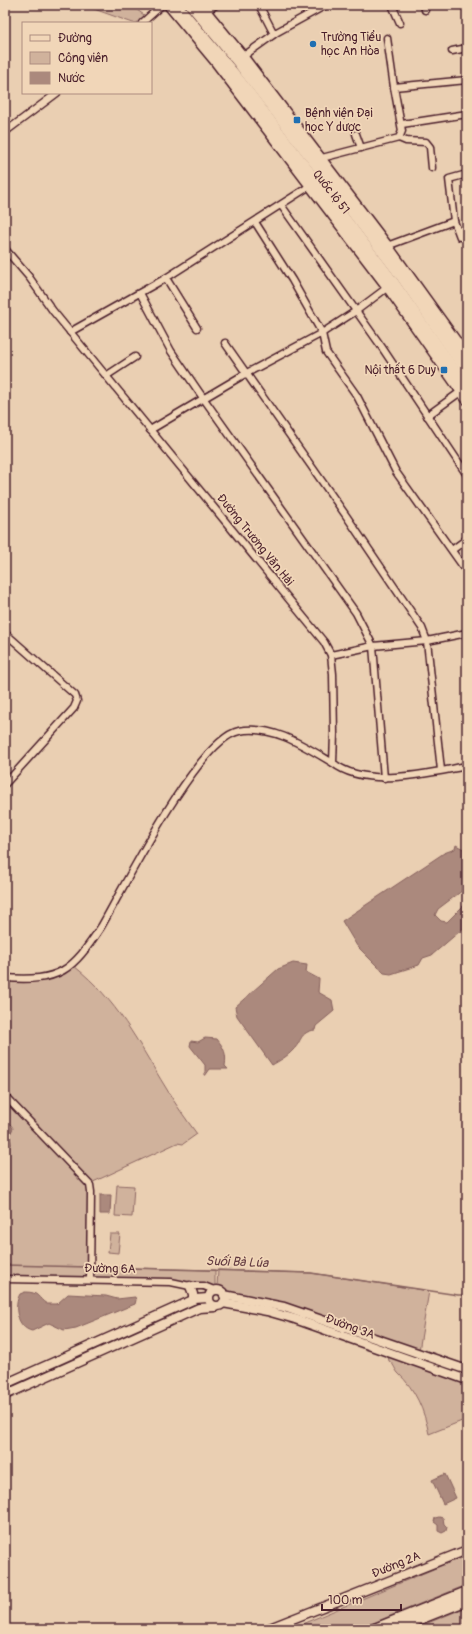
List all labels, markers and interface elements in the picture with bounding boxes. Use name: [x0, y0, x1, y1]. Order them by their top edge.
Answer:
legend: [22, 22, 152, 94]
place label: Trường Tiểu học An Hòa: [321, 30, 381, 59]
text: Đường: [58, 31, 92, 46]
marker: Trường Tiểu học An Hòa: [308, 39, 318, 49]
text: Công viên: [58, 51, 108, 66]
text: Nước: [58, 71, 85, 86]
place label: Bệnh viện Đại học Y dược: [305, 106, 373, 135]
marker: Bệnh viện Đại học Y dược: [292, 115, 302, 125]
street label: Quốc lộ 51: [309, 166, 354, 217]
place label: Nội thất 6 Duy: [364, 362, 436, 378]
marker: Nội thất 6 Duy: [439, 365, 449, 375]
street label: Đường Trương Văn Hải: [213, 491, 297, 589]
water label: Suối Bà Lúa: [205, 1253, 270, 1271]
street label: Đường 6A: [84, 1261, 136, 1277]
street label: Đường 3A: [323, 1311, 377, 1343]
street label: Đường 2A: [370, 1548, 423, 1582]
scale bar: [322, 1586, 401, 1612]
text: 100 m: [328, 1593, 363, 1608]

